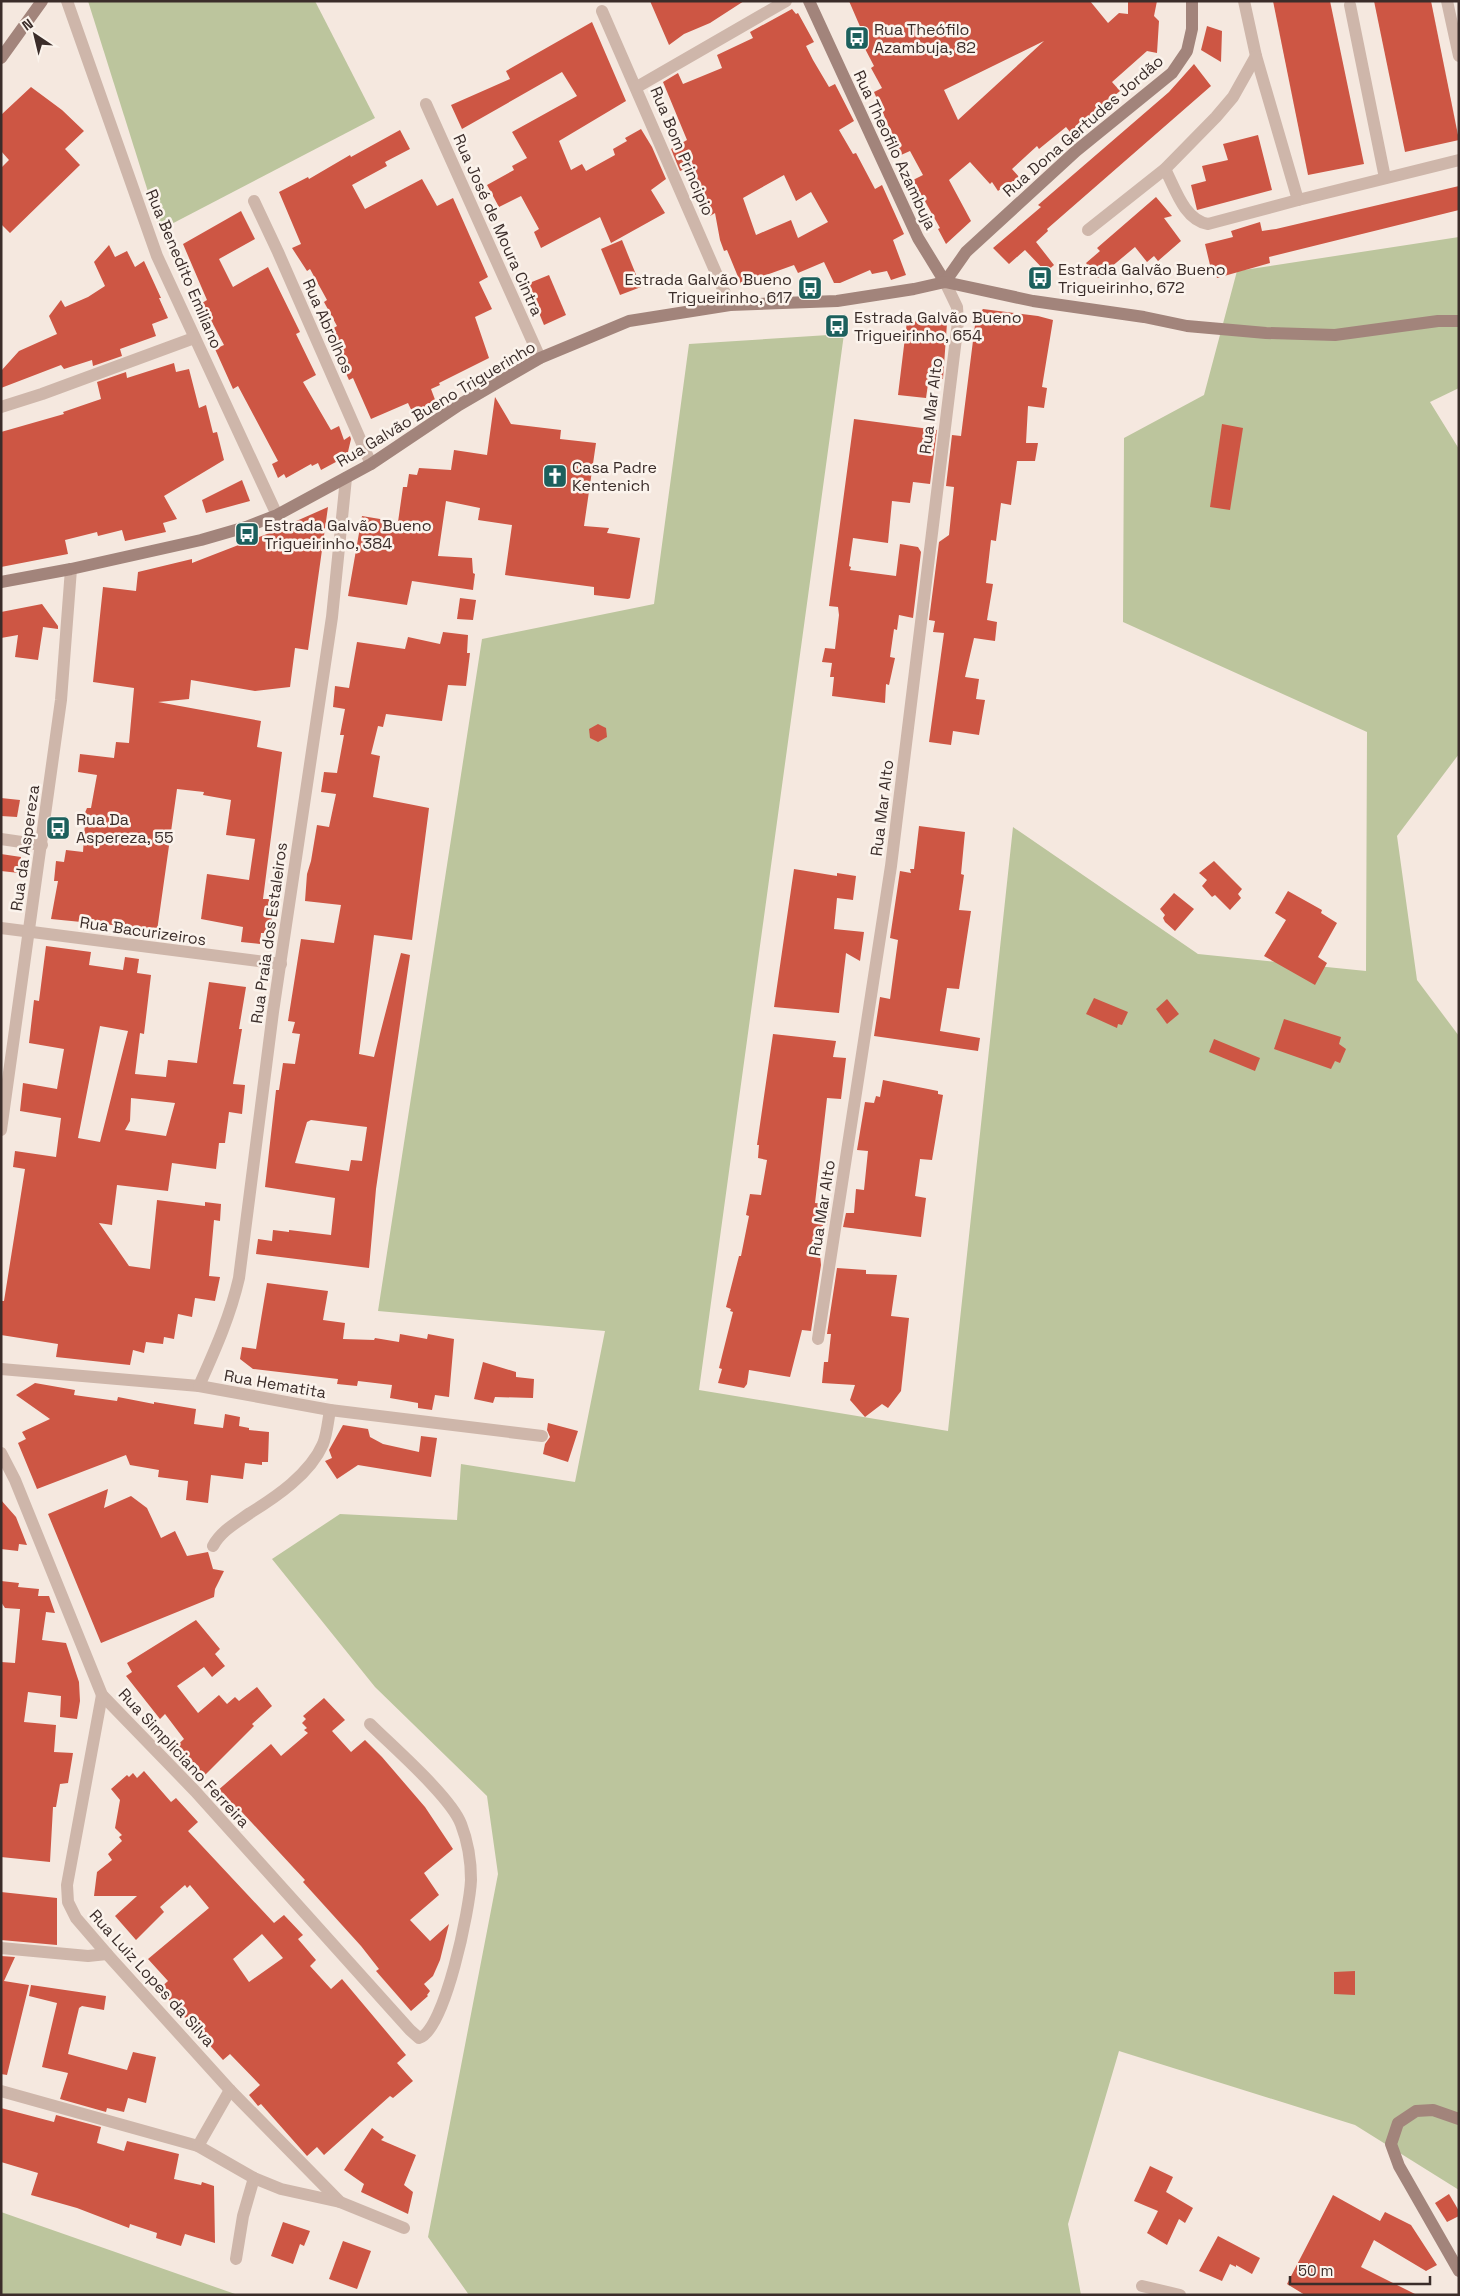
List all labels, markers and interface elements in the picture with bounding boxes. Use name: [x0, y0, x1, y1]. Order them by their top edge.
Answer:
north arrow: [10, 10, 60, 60]
text: N: [19, 14, 37, 34]
place label: Rua Theófilo Azambuja, 82: [874, 19, 976, 58]
bus stop icon: Rua Theófilo Azambuja, 82: [844, 25, 870, 51]
street label: Rua Dona Gertudes Jordão: [998, 50, 1168, 202]
street label: Rua Theofilo Azambuja: [849, 67, 941, 233]
street label: Rua Bom Principio: [645, 83, 719, 219]
street label: Rua José de Moura Cintra: [448, 131, 548, 319]
street label: Rua Benedito Emiliano: [141, 186, 227, 352]
place label: Estrada Galvão Bueno Trigueirinho, 672: [1058, 259, 1226, 298]
bus stop icon: Estrada Galvão Bueno Trigueirinho, 672: [1027, 265, 1053, 291]
place label: Estrada Galvão Bueno Trigueirinho, 617: [624, 269, 792, 308]
bus stop icon: Estrada Galvão Bueno Trigueirinho, 617: [797, 275, 823, 301]
street label: Rua Abrolhos: [298, 276, 358, 376]
place label: Estrada Galvão Bueno Trigueirinho, 654: [854, 307, 1022, 346]
bus stop icon: Estrada Galvão Bueno Trigueirinho, 654: [824, 313, 850, 339]
street label: Rua Galvão Bueno Triguerinho: [333, 336, 539, 472]
street label: Rua Mar Alto: [915, 357, 947, 455]
place label: Casa Padre Kentenich: [572, 457, 657, 496]
church icon: Casa Padre Kentenich: [542, 463, 568, 489]
place label: Estrada Galvão Bueno Trigueirinho, 384: [264, 515, 432, 554]
bus stop icon: Estrada Galvão Bueno Trigueirinho, 384: [234, 521, 260, 547]
street label: Rua Mar Alto: [866, 759, 898, 857]
street label: Rua da Aspereza: [6, 784, 44, 912]
place label: Rua Da Aspereza, 55: [76, 809, 173, 848]
bus stop icon: Rua Da Aspereza, 55: [45, 815, 71, 841]
street label: Rua Praia dos Estaleiros: [246, 841, 292, 1025]
street label: Rua Bacurizeiros: [78, 912, 208, 950]
street label: Rua Mar Alto: [804, 1158, 840, 1258]
street label: Rua Hematita: [222, 1365, 328, 1403]
street label: Rua Simpliciano Ferreira: [114, 1684, 254, 1832]
street label: Rua Luiz Lopes da Silva: [85, 1905, 219, 2051]
scale bar: [1290, 2254, 1430, 2286]
text: 50 m: [1298, 2261, 1333, 2280]

